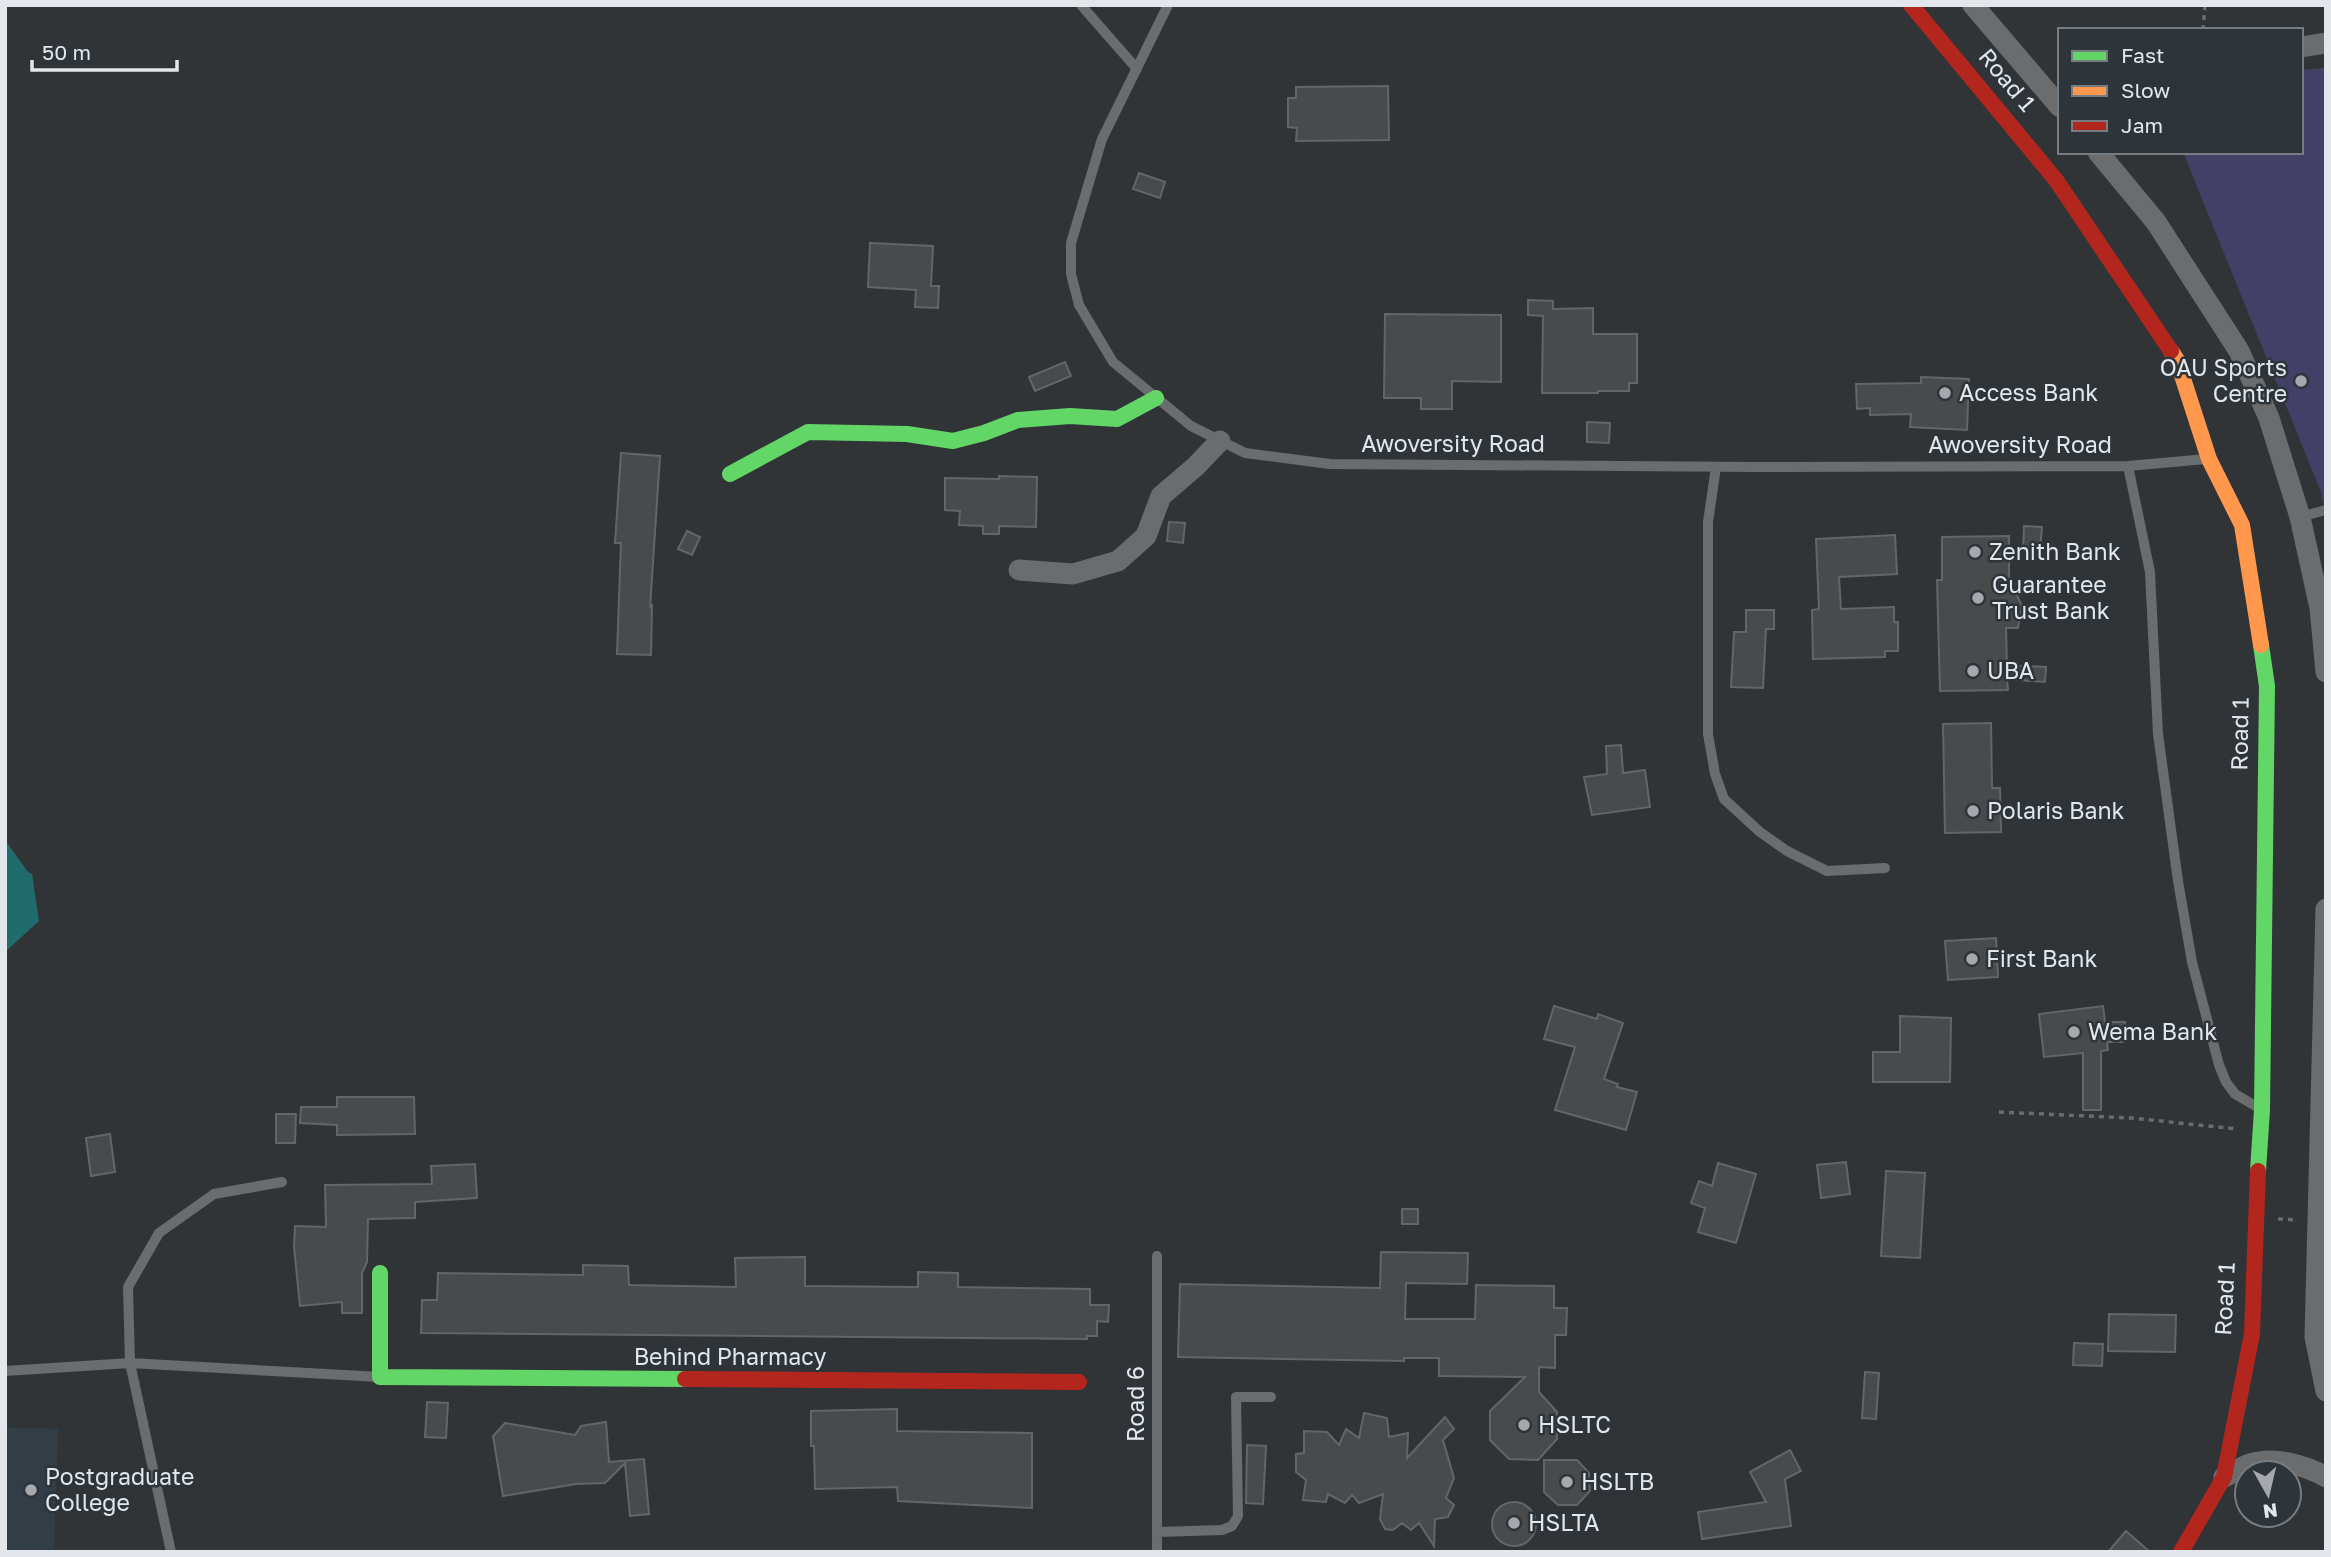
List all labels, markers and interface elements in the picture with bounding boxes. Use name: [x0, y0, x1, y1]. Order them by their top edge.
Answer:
scale bar: [32, 28, 177, 72]
legend: [2058, 28, 2303, 154]
text: 50 m: [42, 39, 91, 65]
street label: Road 1: [1973, 42, 2042, 116]
text: Fast: [2121, 42, 2164, 68]
text: Slow: [2121, 77, 2170, 103]
text: Jam: [2121, 112, 2163, 138]
place label: OAU Sports Centre: [2160, 353, 2287, 407]
marker: OAU Sports Centre: [2293, 373, 2309, 389]
place label: Access Bank: [1959, 378, 2098, 406]
marker: Access Bank: [1937, 385, 1953, 401]
street label: Awoversity Road: [1361, 429, 1545, 457]
street label: Awoversity Road: [1928, 430, 2112, 458]
place label: Zenith Bank: [1989, 537, 2121, 565]
marker: Zenith Bank: [1967, 544, 1983, 560]
place label: Guarantee Trust Bank: [1992, 570, 2110, 624]
marker: Guarantee Trust Bank: [1970, 590, 1986, 606]
place label: UBA: [1987, 656, 2034, 684]
marker: UBA: [1965, 663, 1981, 679]
street label: Road 1: [2224, 697, 2254, 771]
place label: Polaris Bank: [1987, 796, 2125, 824]
marker: Polaris Bank: [1965, 803, 1981, 819]
place label: First Bank: [1986, 944, 2098, 972]
marker: First Bank: [1964, 951, 1980, 967]
place label: Wema Bank: [2088, 1017, 2217, 1045]
marker: Wema Bank: [2066, 1024, 2082, 1040]
street label: Road 1: [2208, 1262, 2240, 1336]
street label: Behind Pharmacy: [634, 1342, 826, 1370]
street label: Road 6: [1121, 1366, 1149, 1442]
place label: HSLTC: [1538, 1410, 1611, 1438]
marker: HSLTC: [1516, 1417, 1532, 1433]
north arrow: [2233, 1459, 2303, 1529]
place label: Postgraduate College: [45, 1462, 194, 1516]
place label: HSLTB: [1581, 1467, 1654, 1495]
marker: HSLTB: [1559, 1474, 1575, 1490]
marker: Postgraduate College: [23, 1482, 39, 1498]
text: N: [2262, 1499, 2279, 1524]
place label: HSLTA: [1528, 1508, 1599, 1536]
marker: HSLTA: [1506, 1515, 1522, 1531]

